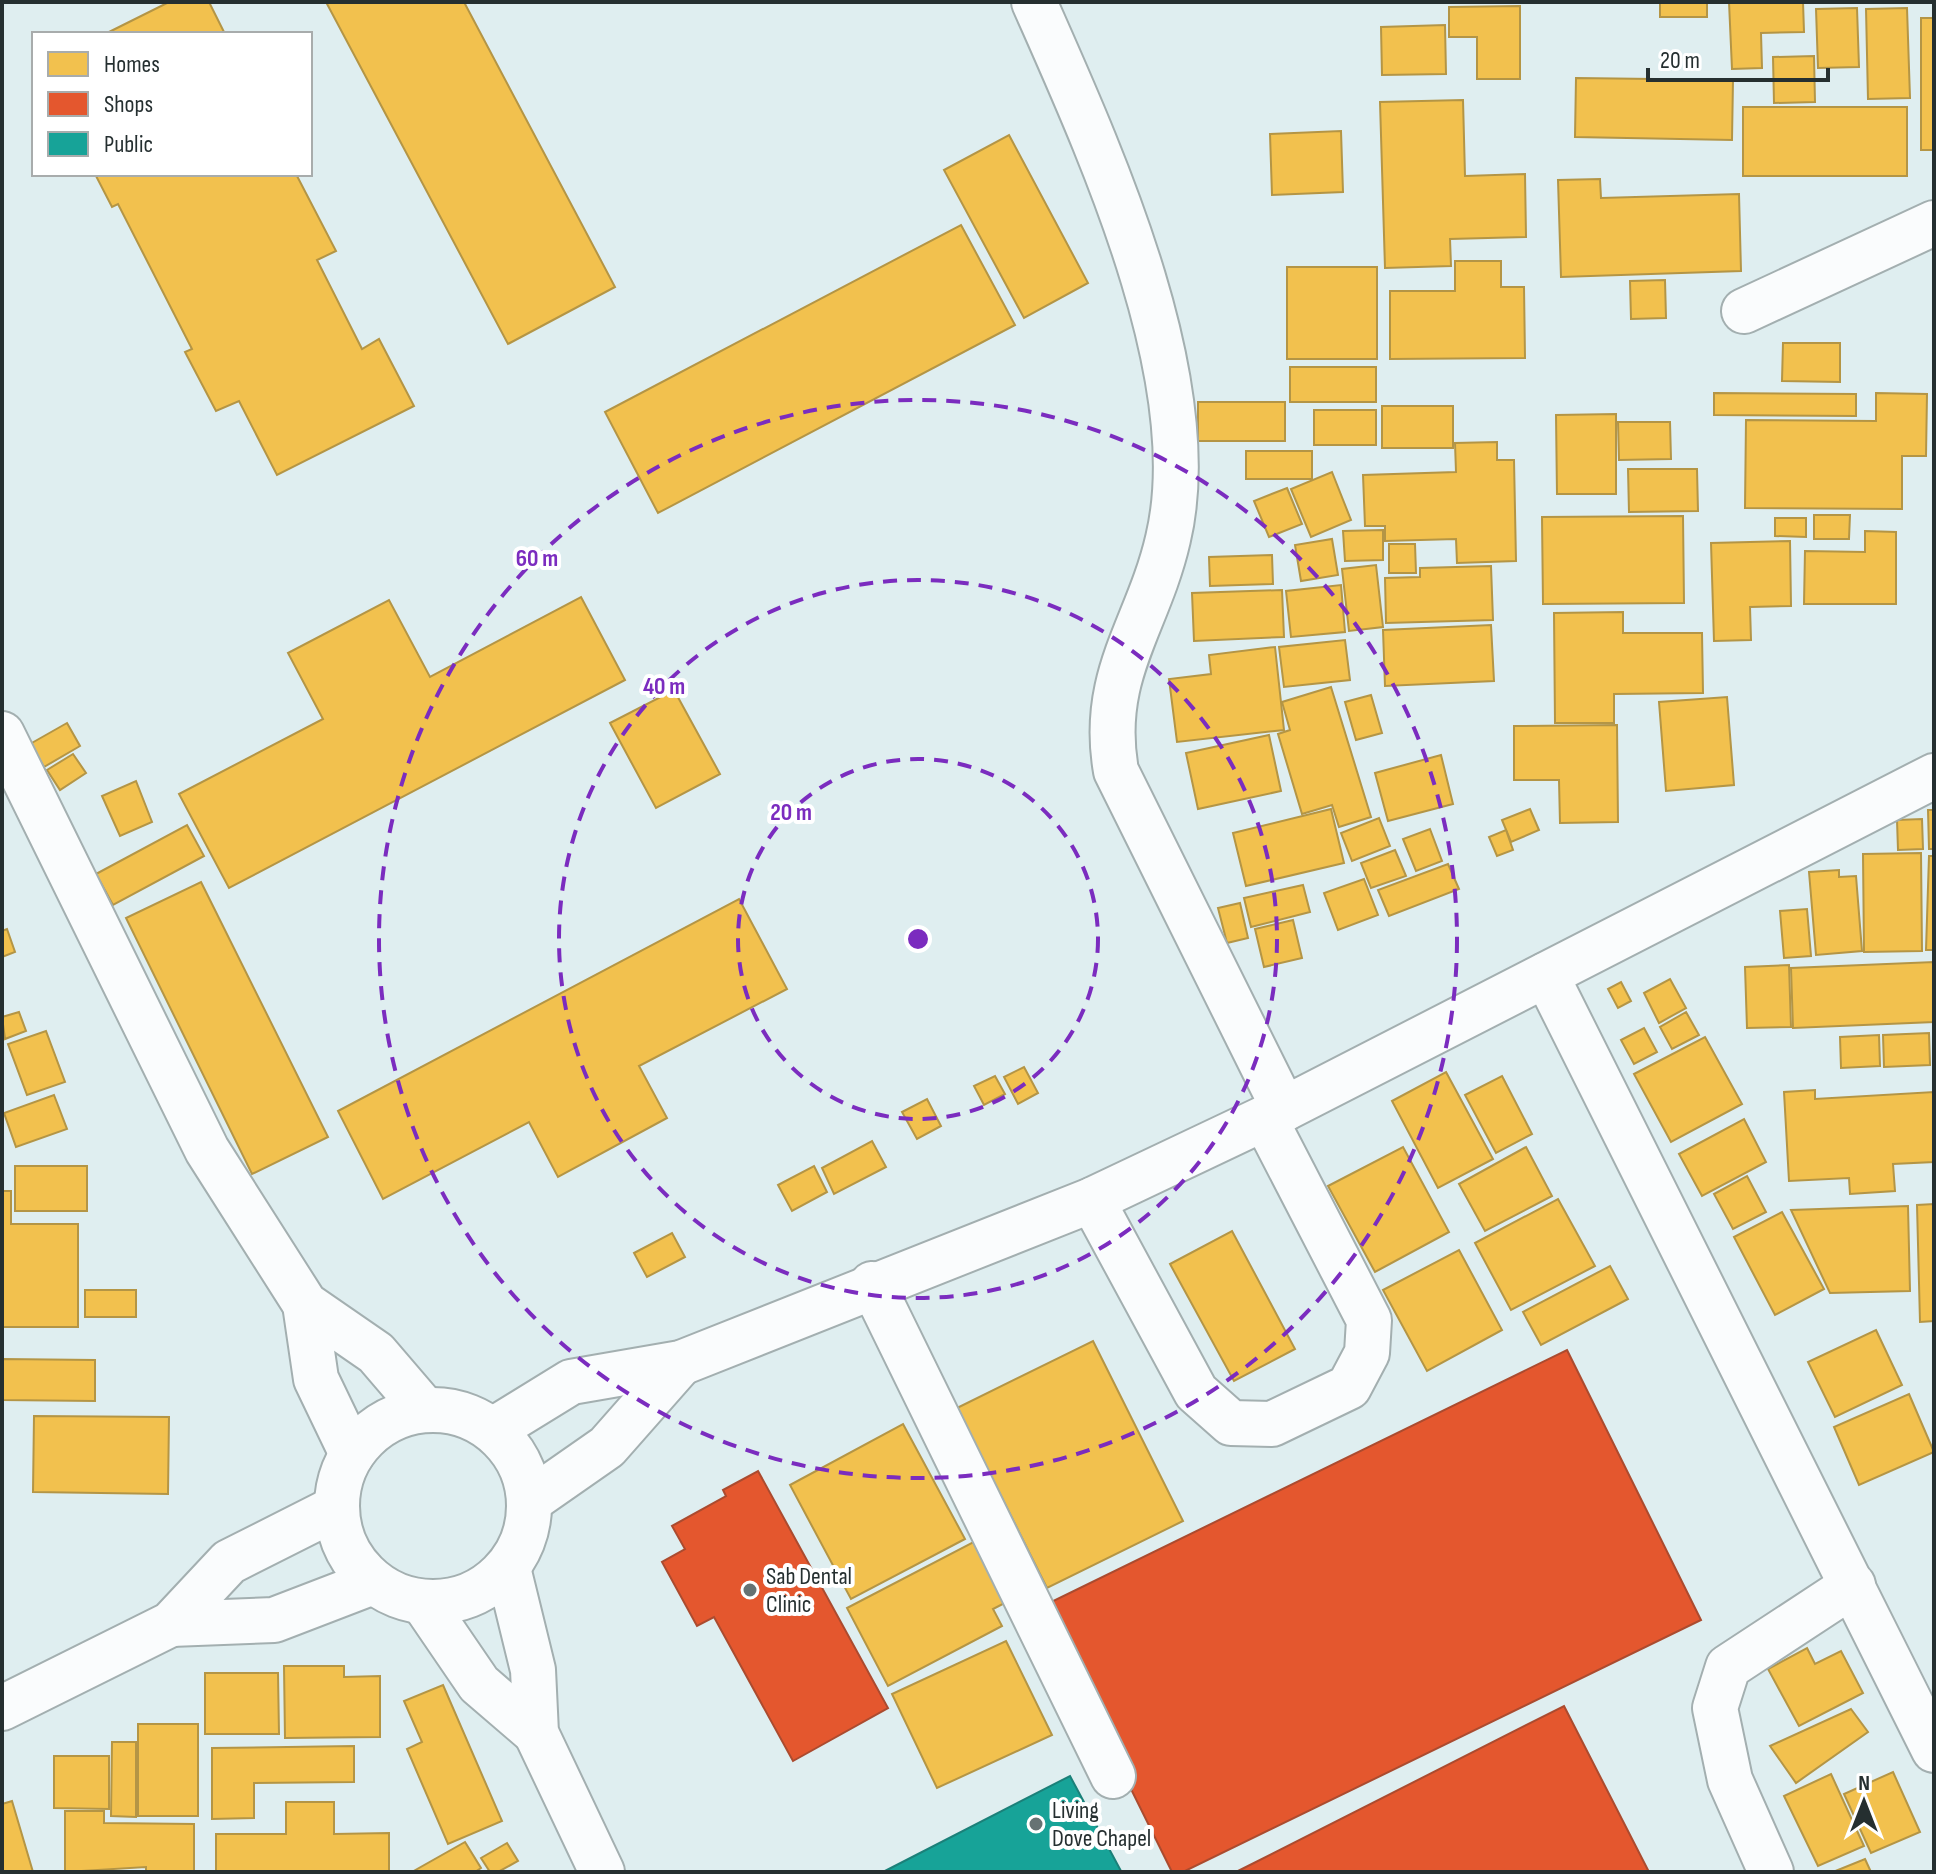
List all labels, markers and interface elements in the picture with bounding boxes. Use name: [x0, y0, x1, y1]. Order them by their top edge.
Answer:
legend: [32, 32, 312, 176]
scale bar: [1648, 32, 1828, 82]
text: 20 m: [1660, 46, 1700, 75]
text: Homes: [104, 50, 160, 79]
text: Shops: [104, 90, 153, 119]
text: Public: [104, 130, 153, 159]
text: 60 m: [516, 544, 558, 573]
text: 40 m: [643, 672, 685, 701]
text: 20 m: [770, 798, 812, 827]
centre of rings: [904, 925, 932, 953]
place label: Sab Dental Clinic: [766, 1562, 852, 1619]
marker: Sab Dental Clinic: [741, 1581, 759, 1599]
north arrow: [1824, 1762, 1904, 1842]
text: N: [1858, 1770, 1870, 1797]
place label: Living Dove Chapel: [1052, 1796, 1151, 1853]
marker: Living Dove Chapel: [1027, 1815, 1045, 1833]

